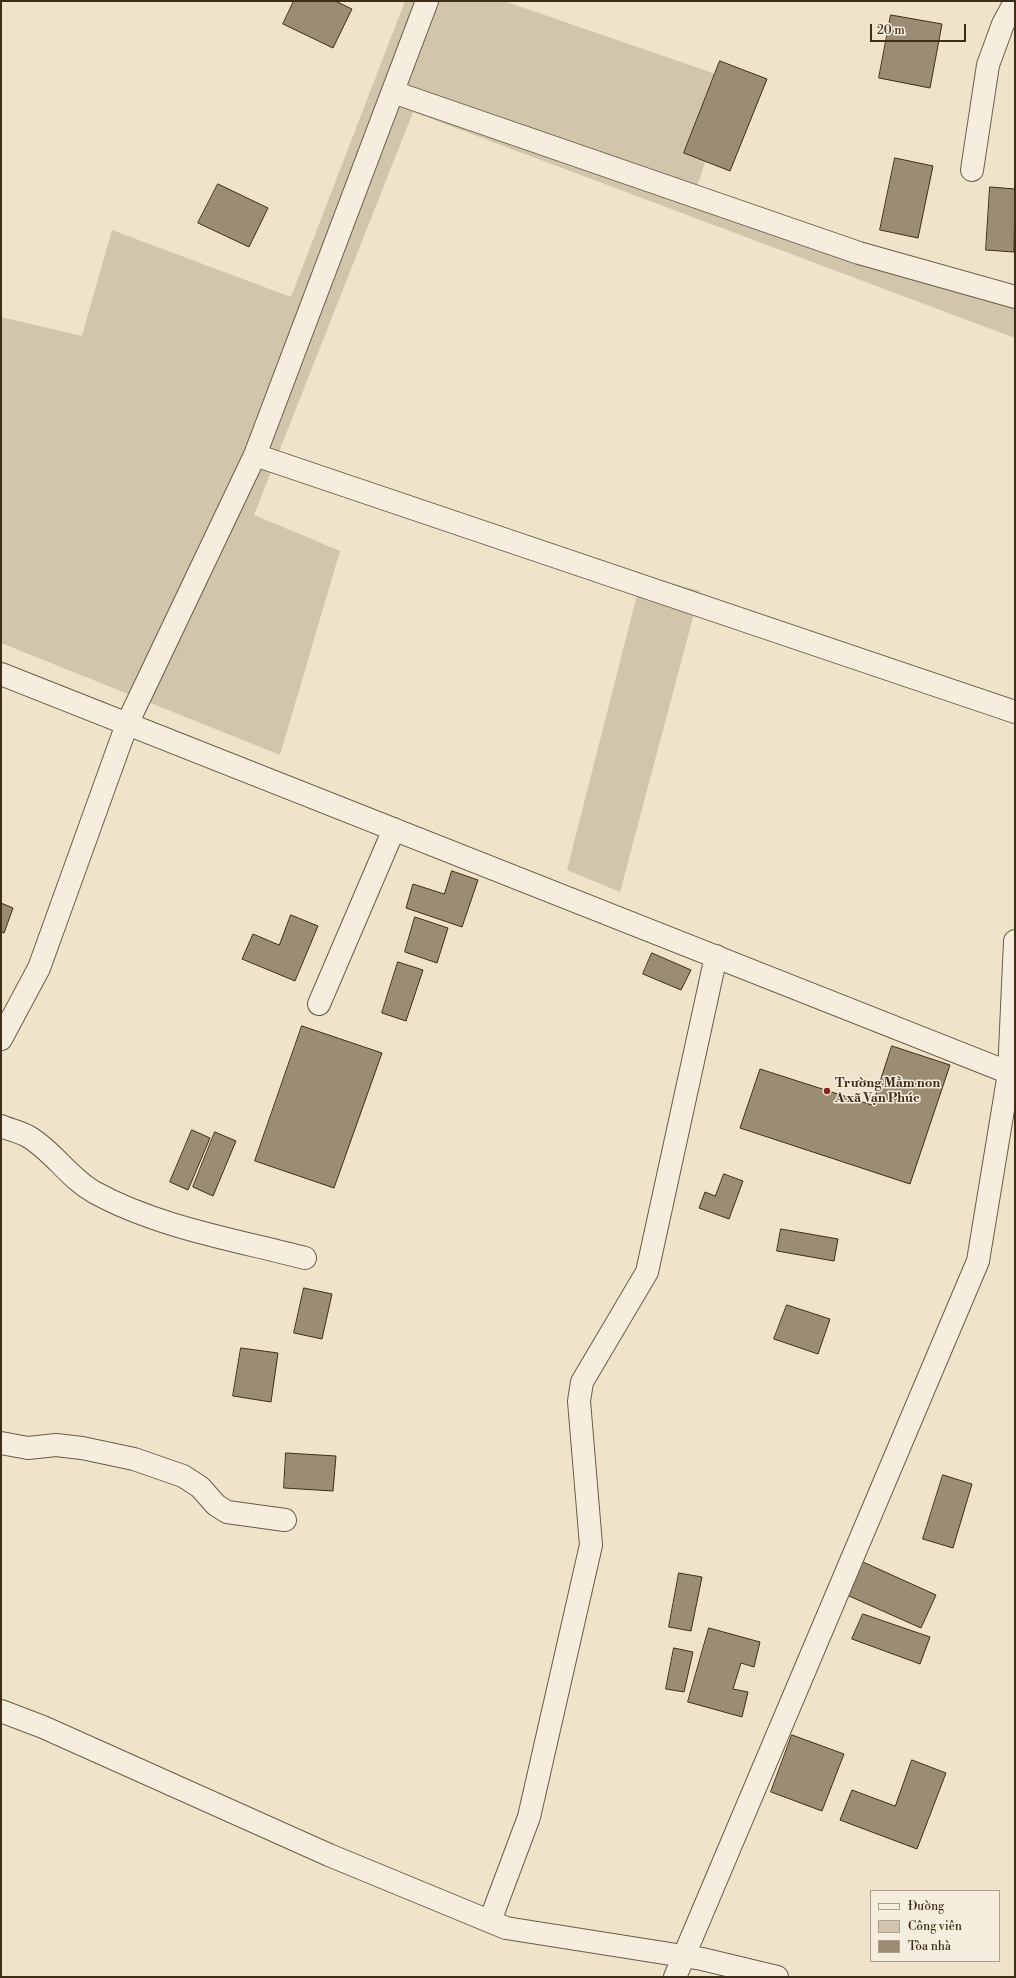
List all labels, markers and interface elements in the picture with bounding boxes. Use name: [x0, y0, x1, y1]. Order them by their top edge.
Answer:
scale bar: [872, 16, 968, 42]
text: 20 m: [877, 23, 905, 38]
place label: Trường Mầm non A xã Vạn Phúc: [835, 1076, 940, 1107]
marker: Trường Mầm non A xã Vạn Phúc: [822, 1086, 832, 1096]
legend: [870, 1890, 1000, 1962]
text: Đường: [908, 1899, 944, 1914]
text: Công viên: [908, 1919, 962, 1934]
text: Tòa nhà: [908, 1939, 951, 1954]

